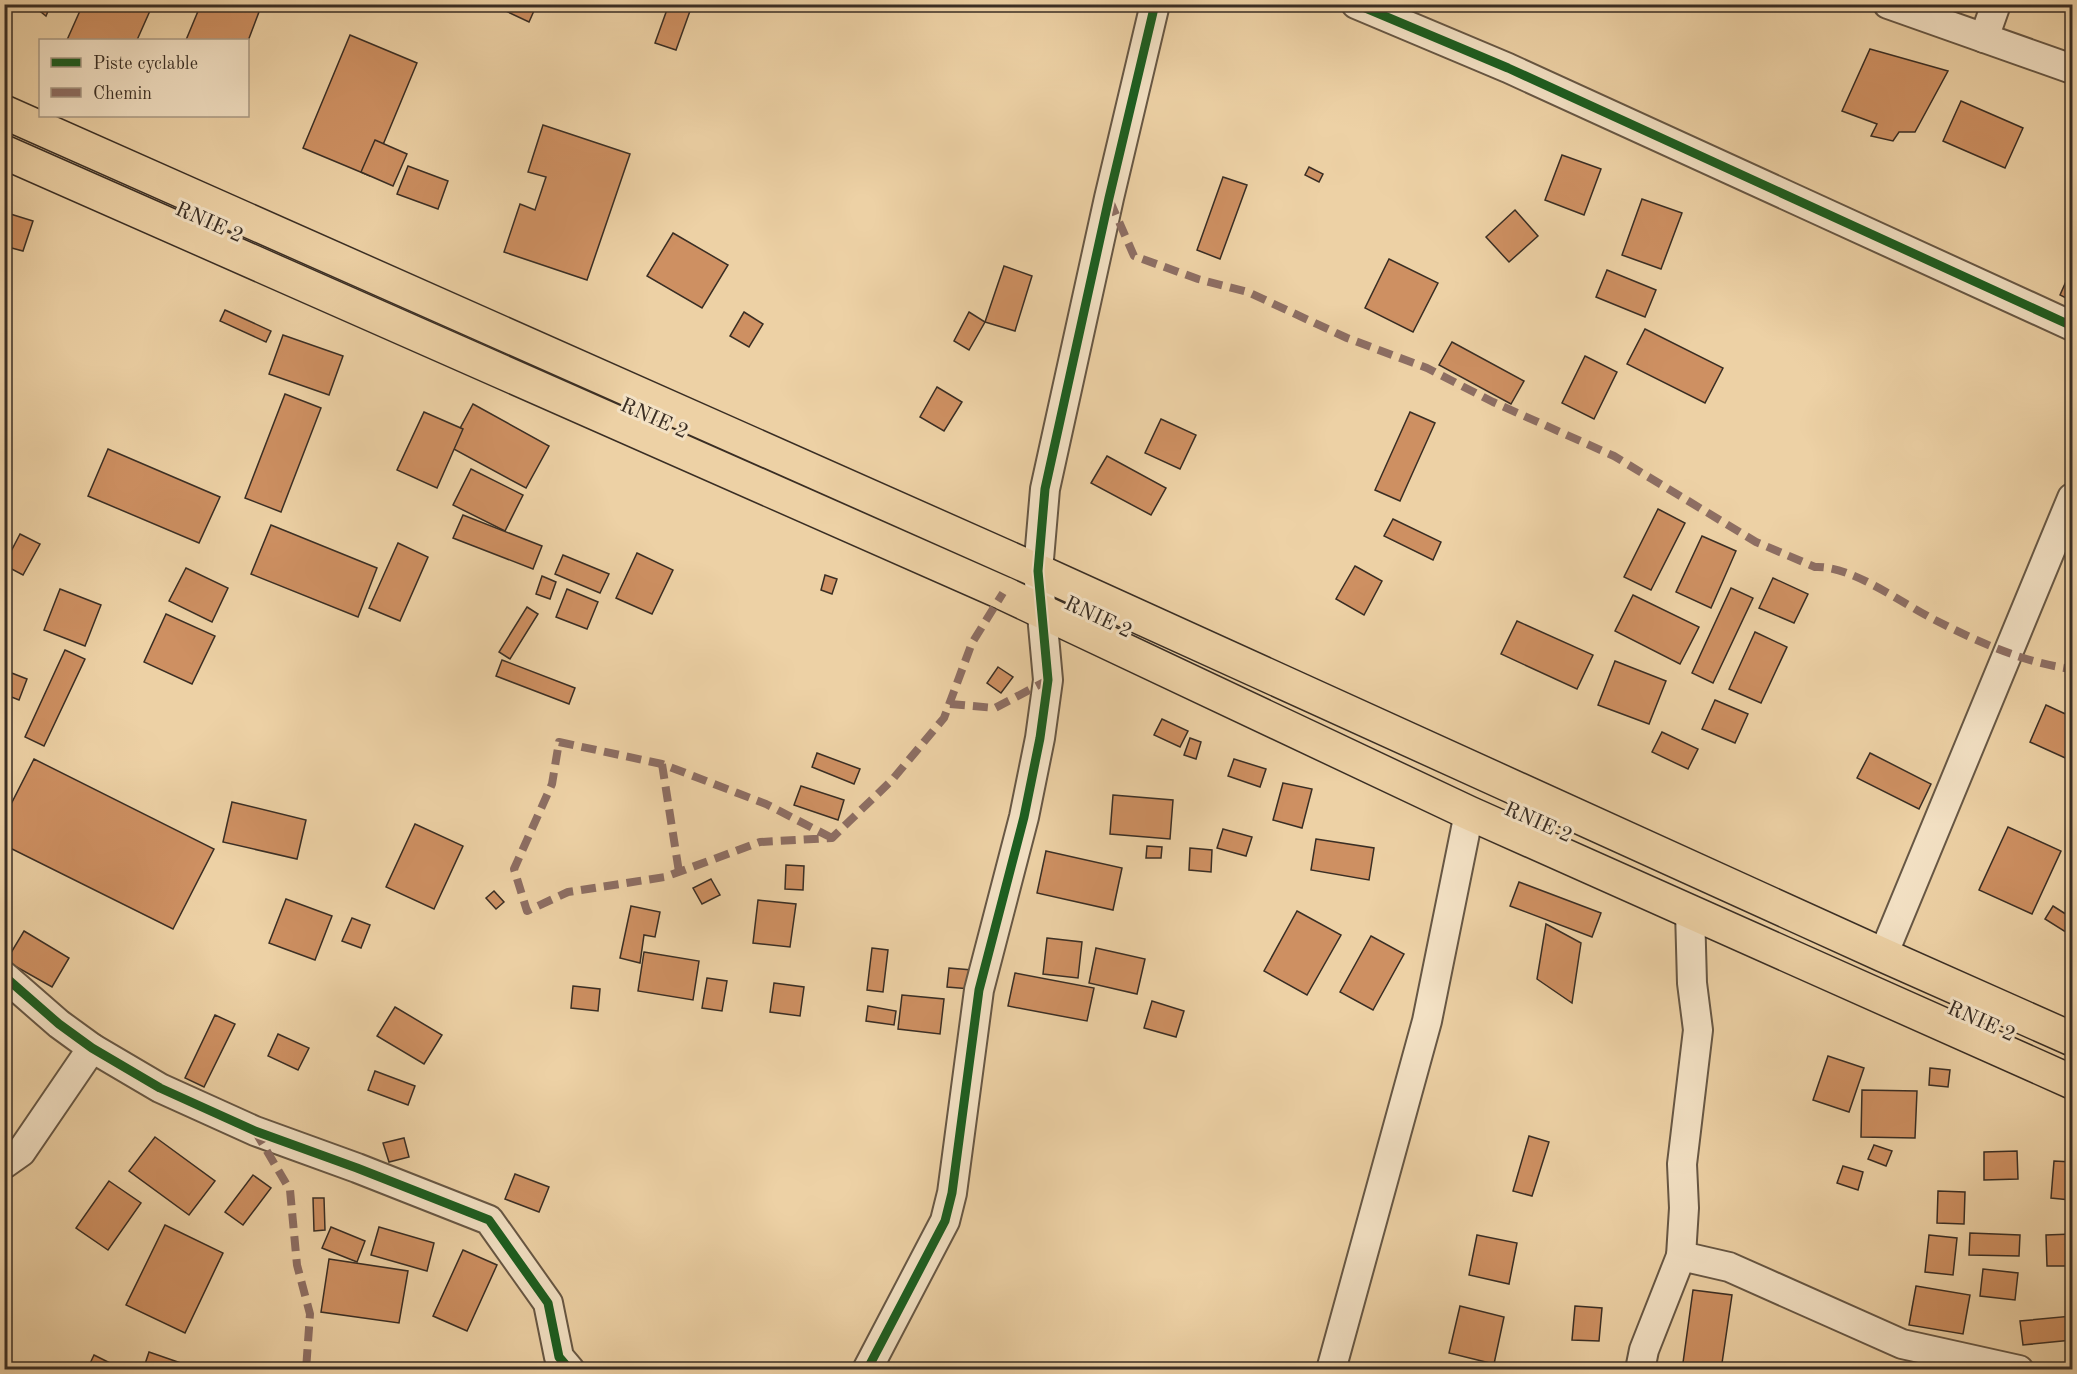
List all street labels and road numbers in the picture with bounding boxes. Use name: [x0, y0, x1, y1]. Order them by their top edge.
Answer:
street label: RNIE 2: [172, 199, 246, 247]
street label: RNIE 2: [617, 395, 691, 443]
street label: RNIE 2: [1061, 593, 1135, 643]
street label: RNIE 2: [1501, 799, 1575, 847]
street label: RNIE 2: [1944, 998, 2018, 1046]

